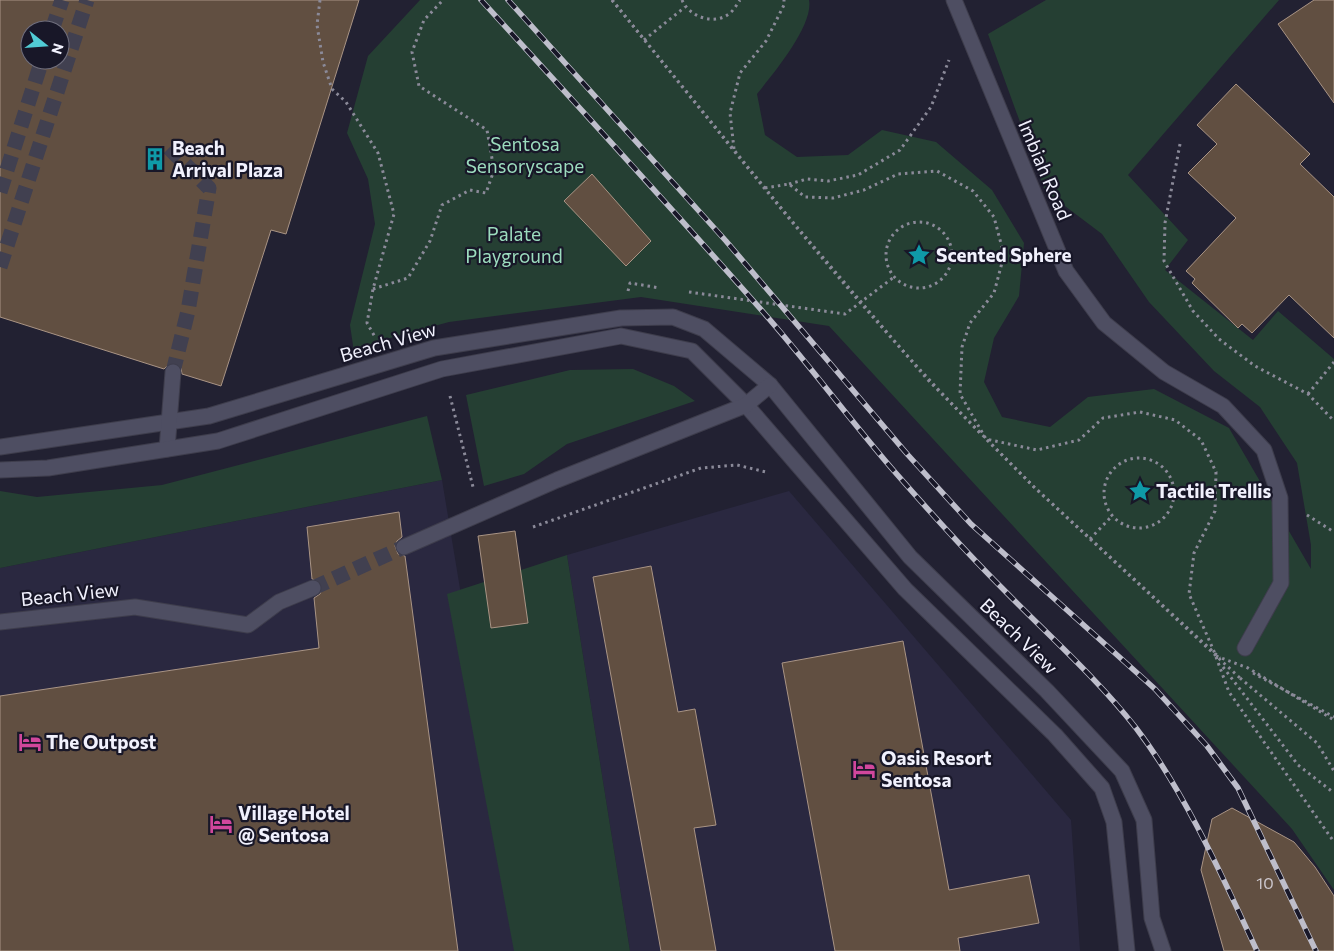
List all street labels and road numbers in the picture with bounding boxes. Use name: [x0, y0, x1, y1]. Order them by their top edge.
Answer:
street label: Imbiah Road: [1014, 116, 1077, 223]
street label: Beach View: [337, 317, 439, 366]
street label: Beach View: [19, 577, 120, 610]
street label: Beach View: [976, 593, 1063, 678]

